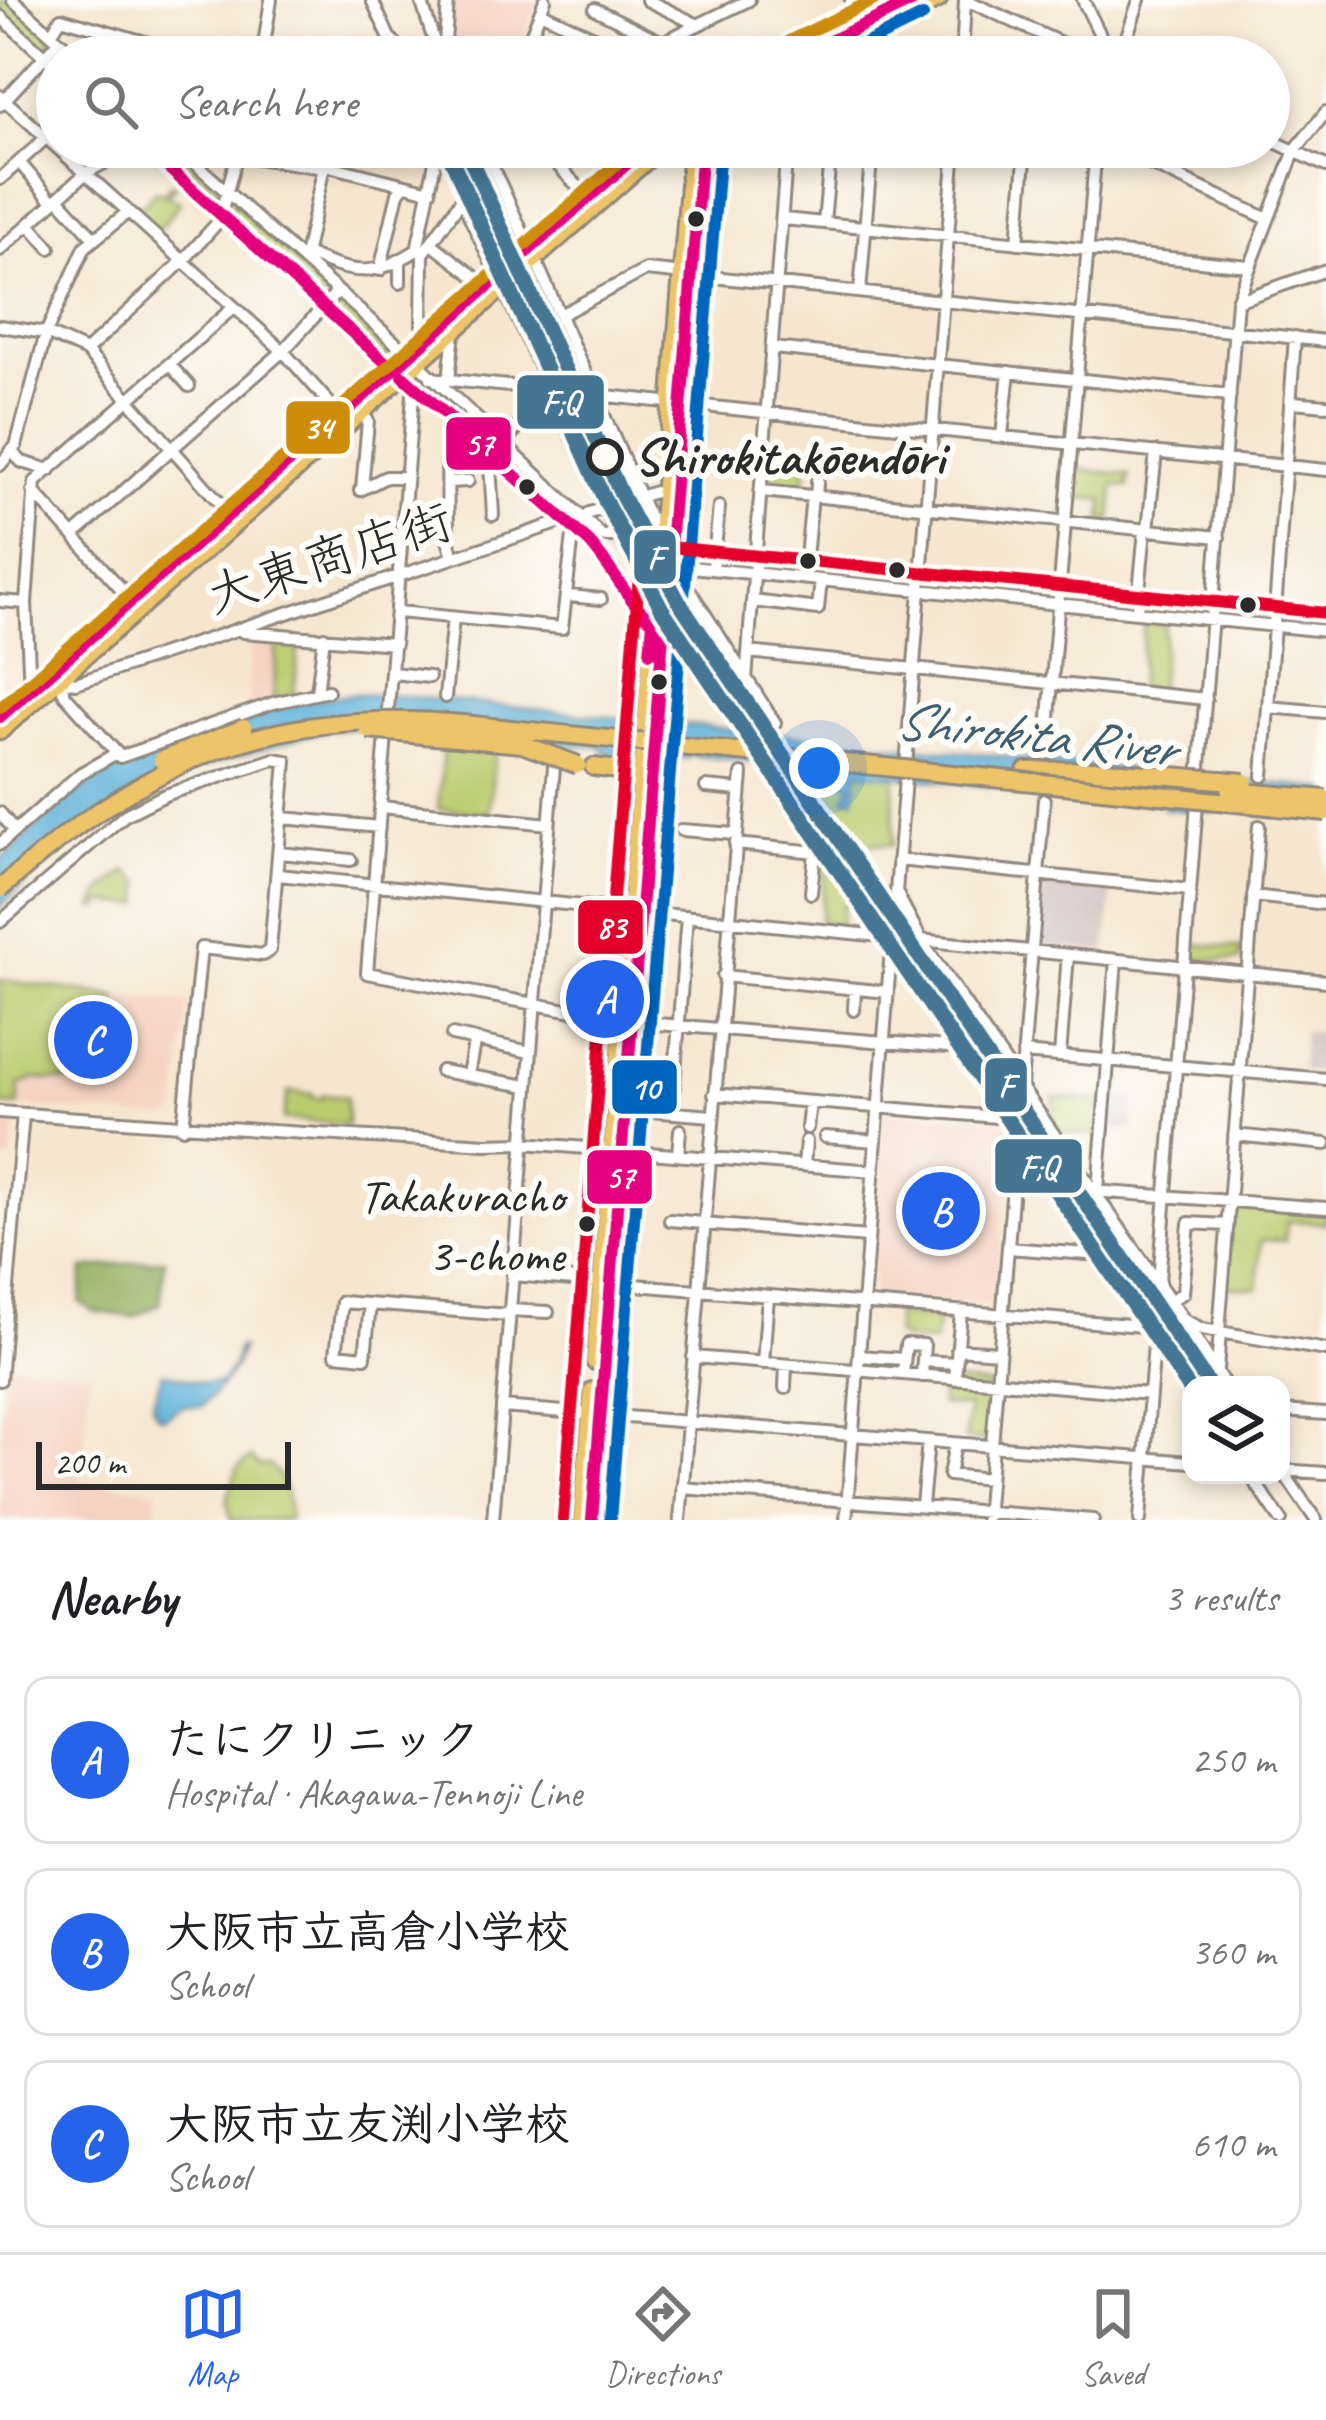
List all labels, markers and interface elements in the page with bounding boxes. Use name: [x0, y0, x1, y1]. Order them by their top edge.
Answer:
search box: [36, 36, 1290, 168]
icon: search: [78, 69, 144, 135]
text: Search here: [174, 74, 357, 131]
unlabelled marker: [685, 208, 707, 230]
line badge: F;Q: [515, 373, 606, 431]
text: F;Q: [542, 381, 585, 423]
line badge: 34: [284, 399, 352, 456]
text: 34: [303, 407, 337, 449]
line badge: 57: [444, 415, 513, 472]
text: 57: [464, 423, 497, 465]
place label: Shirokitakōendōri: [634, 425, 951, 489]
marker: Shirokitakōendōri: [588, 440, 622, 474]
unlabelled marker: [516, 476, 538, 498]
street label: 大東商店街: [198, 488, 460, 628]
line badge: F: [632, 528, 678, 586]
text: F: [647, 537, 669, 579]
unlabelled marker: [797, 550, 819, 572]
unlabelled marker: [886, 559, 908, 581]
unlabelled marker: [1237, 594, 1259, 616]
unlabelled marker: [648, 671, 670, 693]
water label: Shirokita River: [893, 686, 1186, 783]
your location: [789, 738, 849, 798]
line badge: 83: [576, 898, 645, 956]
text: 83: [596, 906, 629, 948]
pin: A: [566, 954, 644, 1044]
pin: C: [54, 995, 132, 1085]
line badge: F: [983, 1056, 1029, 1114]
line badge: 10: [610, 1058, 679, 1116]
text: F: [998, 1065, 1020, 1107]
text: 10: [630, 1067, 663, 1109]
line badge: F;Q: [993, 1137, 1084, 1195]
text: F;Q: [1020, 1146, 1063, 1188]
line badge: 57: [585, 1148, 654, 1206]
text: 57: [605, 1156, 638, 1198]
place label: Takakuracho 3-chome: [359, 1166, 569, 1285]
pin: B: [902, 1166, 980, 1256]
marker: Takakuracho 3-chome: [576, 1213, 598, 1235]
map controls: [1182, 1376, 1290, 1484]
button: layers: [1182, 1376, 1290, 1484]
scale bar: [36, 1436, 291, 1489]
text: 200 m: [54, 1442, 125, 1484]
text: Nearby: [48, 1566, 176, 1630]
text: 3 results: [1164, 1574, 1278, 1623]
text: たにクリニック: [165, 1712, 480, 1769]
text: A: [80, 1736, 100, 1785]
text: 250 m: [1191, 1736, 1275, 1785]
text: Hospital · Akagawa-Tennoji Line: [165, 1769, 582, 1818]
text: 大阪市立高倉小学校: [165, 1904, 570, 1961]
text: B: [80, 1928, 100, 1977]
text: 360 m: [1191, 1928, 1275, 1977]
text: School: [165, 1961, 249, 2010]
text: 大阪市立友渕小学校: [165, 2096, 570, 2153]
text: C: [81, 2120, 99, 2169]
text: 610 m: [1191, 2120, 1275, 2169]
text: School: [165, 2153, 249, 2202]
tab: Map: [180, 2281, 246, 2395]
tab: Directions: [606, 2281, 720, 2395]
tab: Saved: [1080, 2281, 1146, 2395]

